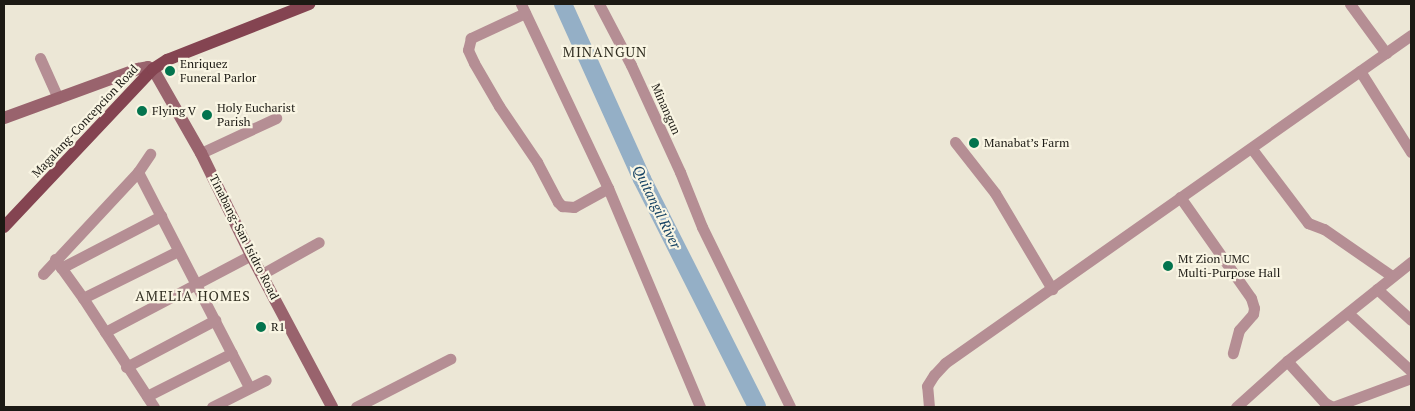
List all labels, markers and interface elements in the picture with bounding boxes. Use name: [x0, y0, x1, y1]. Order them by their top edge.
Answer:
district label: MINANGUN: [562, 44, 648, 60]
place label: Enriquez Funeral Parlor: [180, 57, 256, 85]
street label: Magalang-Concepcion Road: [29, 62, 141, 180]
marker: Enriquez Funeral Parlor: [164, 65, 176, 77]
street label: Minangun: [648, 81, 684, 137]
place label: Holy Eucharist Parish: [217, 101, 295, 129]
place label: Flying V: [152, 104, 196, 118]
marker: Flying V: [136, 105, 148, 117]
marker: Holy Eucharist Parish: [201, 109, 213, 121]
place label: Manabat’s Farm: [984, 136, 1069, 150]
marker: Manabat’s Farm: [968, 137, 980, 149]
water label: Quitangil River: [630, 163, 684, 251]
street label: Tinabang-San Isidro Road: [206, 172, 282, 302]
place label: Mt Zion UMC Multi-Purpose Hall: [1178, 252, 1280, 280]
marker: Mt Zion UMC Multi-Purpose Hall: [1162, 260, 1174, 272]
district label: AMELIA HOMES: [134, 288, 252, 304]
place label: R1: [271, 320, 285, 334]
marker: R1: [255, 321, 267, 333]

